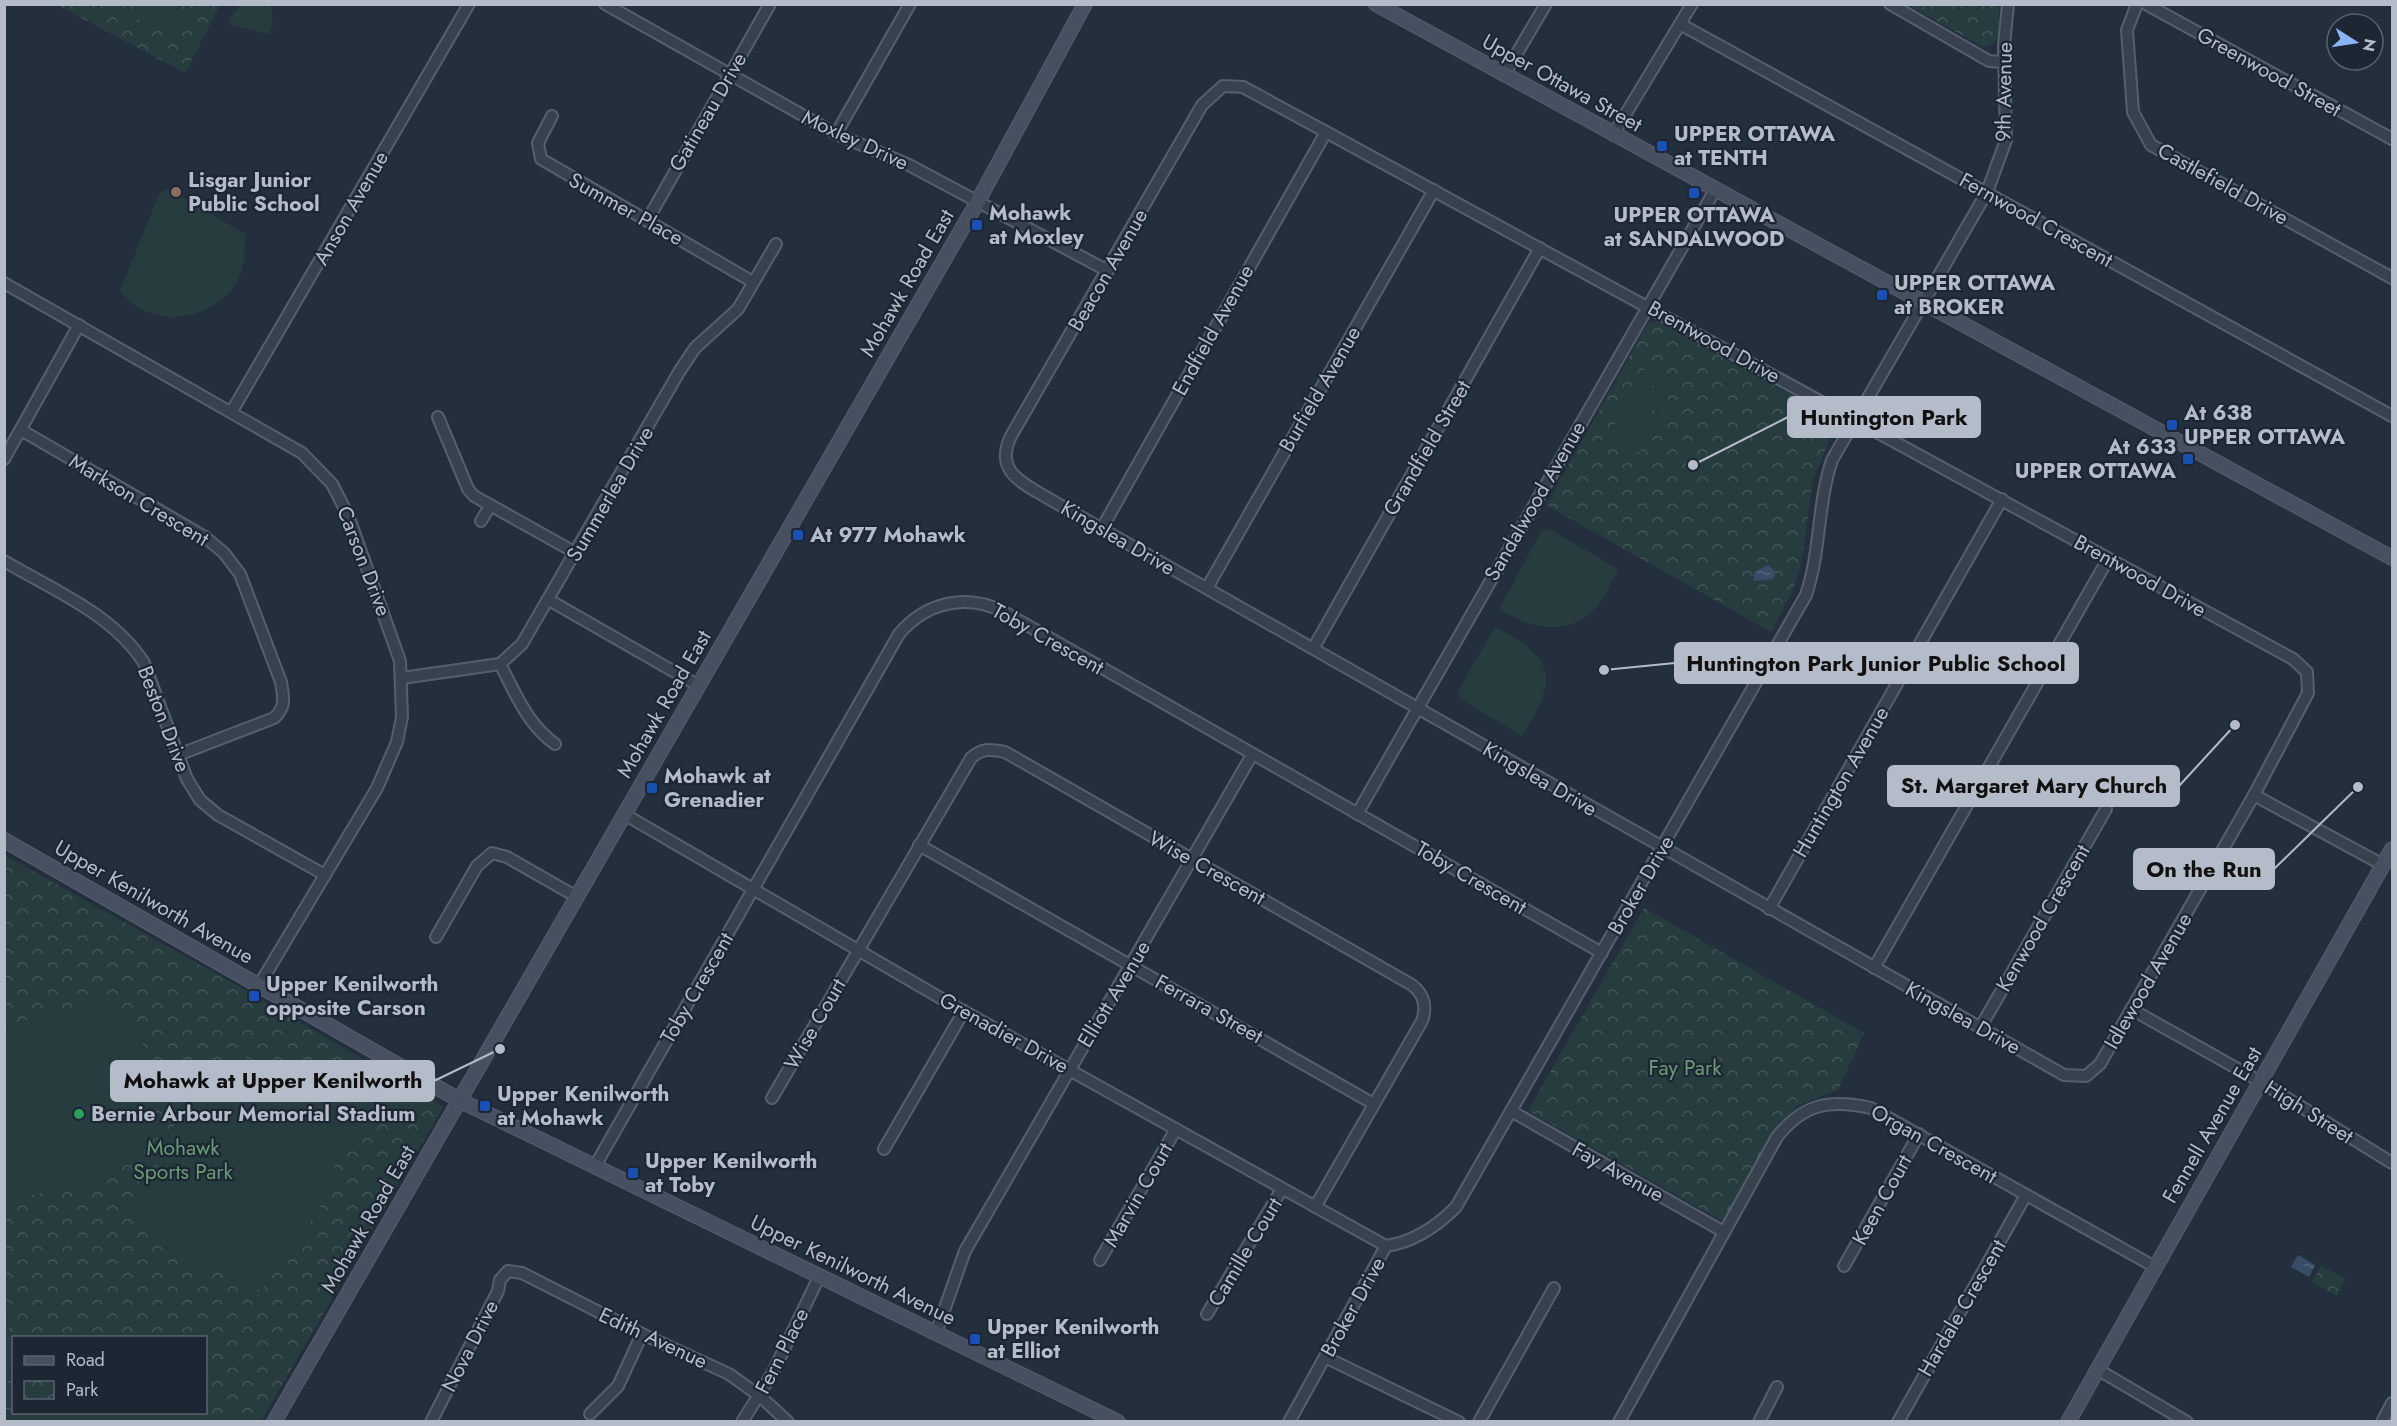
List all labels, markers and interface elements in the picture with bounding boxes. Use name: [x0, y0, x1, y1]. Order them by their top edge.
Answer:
north arrow: [2325, 12, 2385, 72]
street label: Greenwood Street: [2191, 20, 2347, 124]
street label: Upper Ottawa Street: [1477, 27, 1647, 139]
text: N: [2357, 36, 2382, 54]
street label: 9th Avenue: [1988, 42, 2020, 142]
street label: Gatineau Drive: [662, 47, 754, 177]
street label: Moxley Drive: [797, 102, 913, 178]
place label: UPPER OTTAWA at TENTH: [1674, 119, 1836, 173]
street label: Castlefield Drive: [2152, 136, 2294, 233]
marker: UPPER OTTAWA at TENTH: [1655, 139, 1669, 153]
street label: Anson Avenue: [306, 145, 396, 271]
place label: Lisgar Junior Public School: [188, 165, 320, 219]
street label: Summer Place: [563, 165, 689, 253]
street label: Fernwood Crescent: [1954, 165, 2118, 275]
marker: Lisgar Junior Public School: [169, 185, 183, 199]
marker: UPPER OTTAWA at SANDALWOOD: [1687, 186, 1701, 200]
place label: Mohawk at Moxley: [989, 198, 1085, 252]
place label: UPPER OTTAWA at SANDALWOOD: [1604, 200, 1784, 254]
street label: Beacon Avenue: [1061, 203, 1155, 337]
street label: Mohawk Road East: [852, 204, 962, 362]
marker: Mohawk at Moxley: [970, 218, 984, 232]
street label: Endfield Avenue: [1165, 259, 1261, 401]
place label: UPPER OTTAWA at BROKER: [1894, 268, 2056, 322]
marker: UPPER OTTAWA at BROKER: [1875, 288, 1889, 302]
street label: Brentwood Drive: [1642, 293, 1786, 391]
street label: Burfield Avenue: [1272, 320, 1368, 457]
street label: Grandfield Street: [1376, 375, 1478, 521]
callout: Huntington Park: [1788, 397, 1980, 437]
place label: At 638 UPPER OTTAWA: [2183, 398, 2346, 452]
text: Huntington Park: [1800, 401, 1968, 433]
street label: Sandalwood Avenue: [1477, 415, 1593, 586]
marker: At 638 UPPER OTTAWA: [2165, 418, 2179, 432]
street label: Summerlea Drive: [559, 421, 661, 567]
place label: At 633 UPPER OTTAWA: [2015, 432, 2177, 486]
street label: Markson Crescent: [63, 446, 215, 554]
marker: At 633 UPPER OTTAWA: [2181, 452, 2195, 466]
street label: Kingslea Drive: [1055, 493, 1181, 583]
street label: Carson Drive: [329, 502, 399, 621]
place label: At 977 Mohawk: [809, 520, 966, 550]
street label: Brentwood Drive: [2068, 527, 2212, 625]
marker: At 977 Mohawk: [791, 528, 805, 542]
street label: Toby Crescent: [987, 596, 1109, 682]
street label: Mohawk Road East: [609, 625, 719, 783]
callout: Huntington Park Junior Public School: [1675, 643, 2078, 683]
text: Huntington Park Junior Public School: [1686, 647, 2066, 679]
street label: Beston Drive: [130, 662, 198, 777]
street label: Huntington Avenue: [1786, 701, 1897, 863]
street label: Kingslea Drive: [1477, 734, 1603, 824]
place label: Mohawk at Grenadier: [664, 761, 771, 815]
callout: St. Margaret Mary Church: [1888, 766, 2179, 806]
text: St. Margaret Mary Church: [1901, 769, 2167, 801]
marker: Mohawk at Grenadier: [645, 781, 659, 795]
street label: Wise Crescent: [1143, 824, 1271, 912]
street label: Broker Drive: [1601, 830, 1682, 940]
street label: Upper Kenilworth Avenue: [49, 833, 259, 971]
street label: Toby Crescent: [1410, 834, 1532, 922]
street label: Kenwood Crescent: [1989, 839, 2097, 997]
callout: On the Run: [2134, 849, 2274, 889]
text: On the Run: [2146, 853, 2262, 885]
street label: Idlewood Avenue: [2097, 907, 2199, 1055]
street label: Toby Crescent: [653, 927, 741, 1049]
street label: Elliott Avenue: [1070, 935, 1158, 1053]
street label: Ferrara Street: [1150, 967, 1268, 1051]
place label: Upper Kenilworth opposite Carson: [266, 969, 439, 1023]
street label: Wise Court: [777, 973, 853, 1075]
street label: Kingslea Drive: [1900, 974, 2026, 1062]
street label: Grenadier Drive: [934, 985, 1074, 1081]
marker: Upper Kenilworth opposite Carson: [247, 989, 261, 1003]
street label: Fennell Avenue East: [2155, 1041, 2269, 1209]
park label: Fay Park: [1649, 1053, 1722, 1083]
callout: Mohawk at Upper Kenilworth: [111, 1061, 434, 1101]
text: Mohawk at Upper Kenilworth: [123, 1064, 423, 1096]
street label: High Street: [2259, 1073, 2359, 1151]
place label: Upper Kenilworth at Mohawk: [497, 1079, 670, 1133]
street label: Organ Crescent: [1865, 1097, 2003, 1191]
place label: Bernie Arbour Memorial Stadium: [91, 1099, 415, 1129]
marker: Upper Kenilworth at Mohawk: [478, 1099, 492, 1113]
marker: Bernie Arbour Memorial Stadium: [72, 1107, 86, 1121]
park label: Mohawk Sports Park: [133, 1133, 233, 1187]
street label: Fay Avenue: [1567, 1134, 1670, 1210]
street label: Marvin Court: [1096, 1137, 1180, 1253]
street label: Mohawk Road East: [313, 1140, 423, 1298]
place label: Upper Kenilworth at Toby: [645, 1146, 818, 1200]
street label: Keen Court: [1845, 1149, 1919, 1251]
marker: Upper Kenilworth at Toby: [626, 1166, 640, 1180]
street label: Camille Court: [1201, 1192, 1289, 1312]
street label: Upper Kenilworth Avenue: [745, 1207, 961, 1333]
street label: Hardale Crescent: [1911, 1234, 2013, 1382]
street label: Broker Drive: [1313, 1251, 1393, 1362]
street label: Nova Drive: [434, 1295, 506, 1397]
street label: Edith Avenue: [594, 1300, 712, 1376]
street label: Fern Place: [748, 1303, 816, 1399]
place label: Upper Kenilworth at Elliot: [987, 1312, 1160, 1366]
marker: Upper Kenilworth at Elliot: [968, 1332, 982, 1346]
legend: [12, 1336, 207, 1414]
text: Road: [66, 1347, 105, 1373]
text: Park: [66, 1377, 98, 1403]

